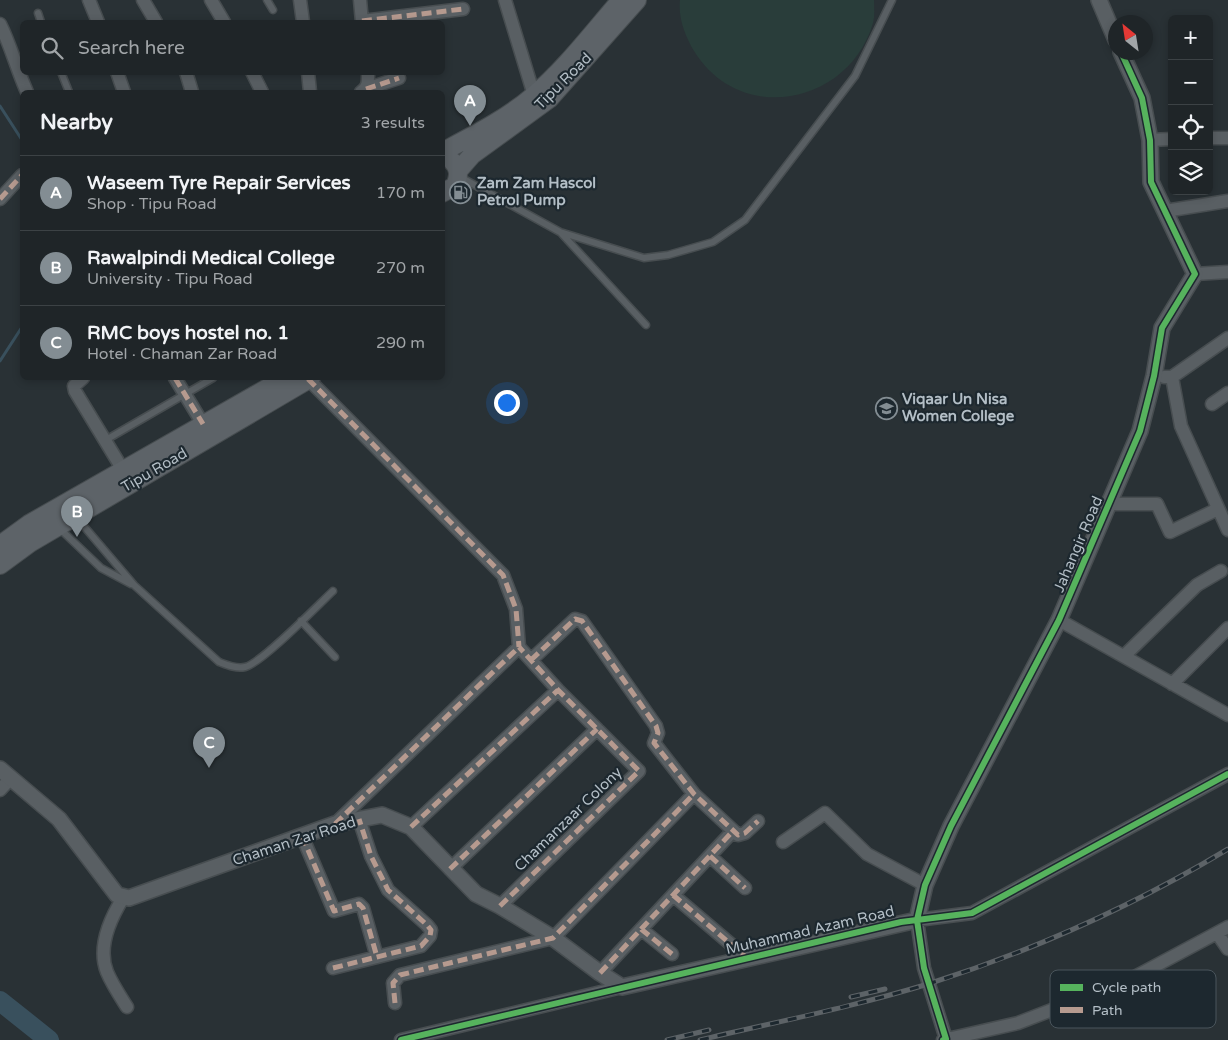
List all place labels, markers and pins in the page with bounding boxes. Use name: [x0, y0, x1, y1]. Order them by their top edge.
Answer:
pin: A: [454, 85, 486, 126]
place label: Zam Zam Hascol Petrol Pump: [477, 174, 596, 210]
fuel station icon: Zam Zam Hascol Petrol Pump: [449, 180, 473, 204]
place label: Viqaar Un Nisa Women College: [902, 390, 1015, 426]
school or university icon: Viqaar Un Nisa Women College: [874, 396, 898, 420]
pin: B: [61, 496, 93, 537]
pin: C: [193, 727, 225, 768]

